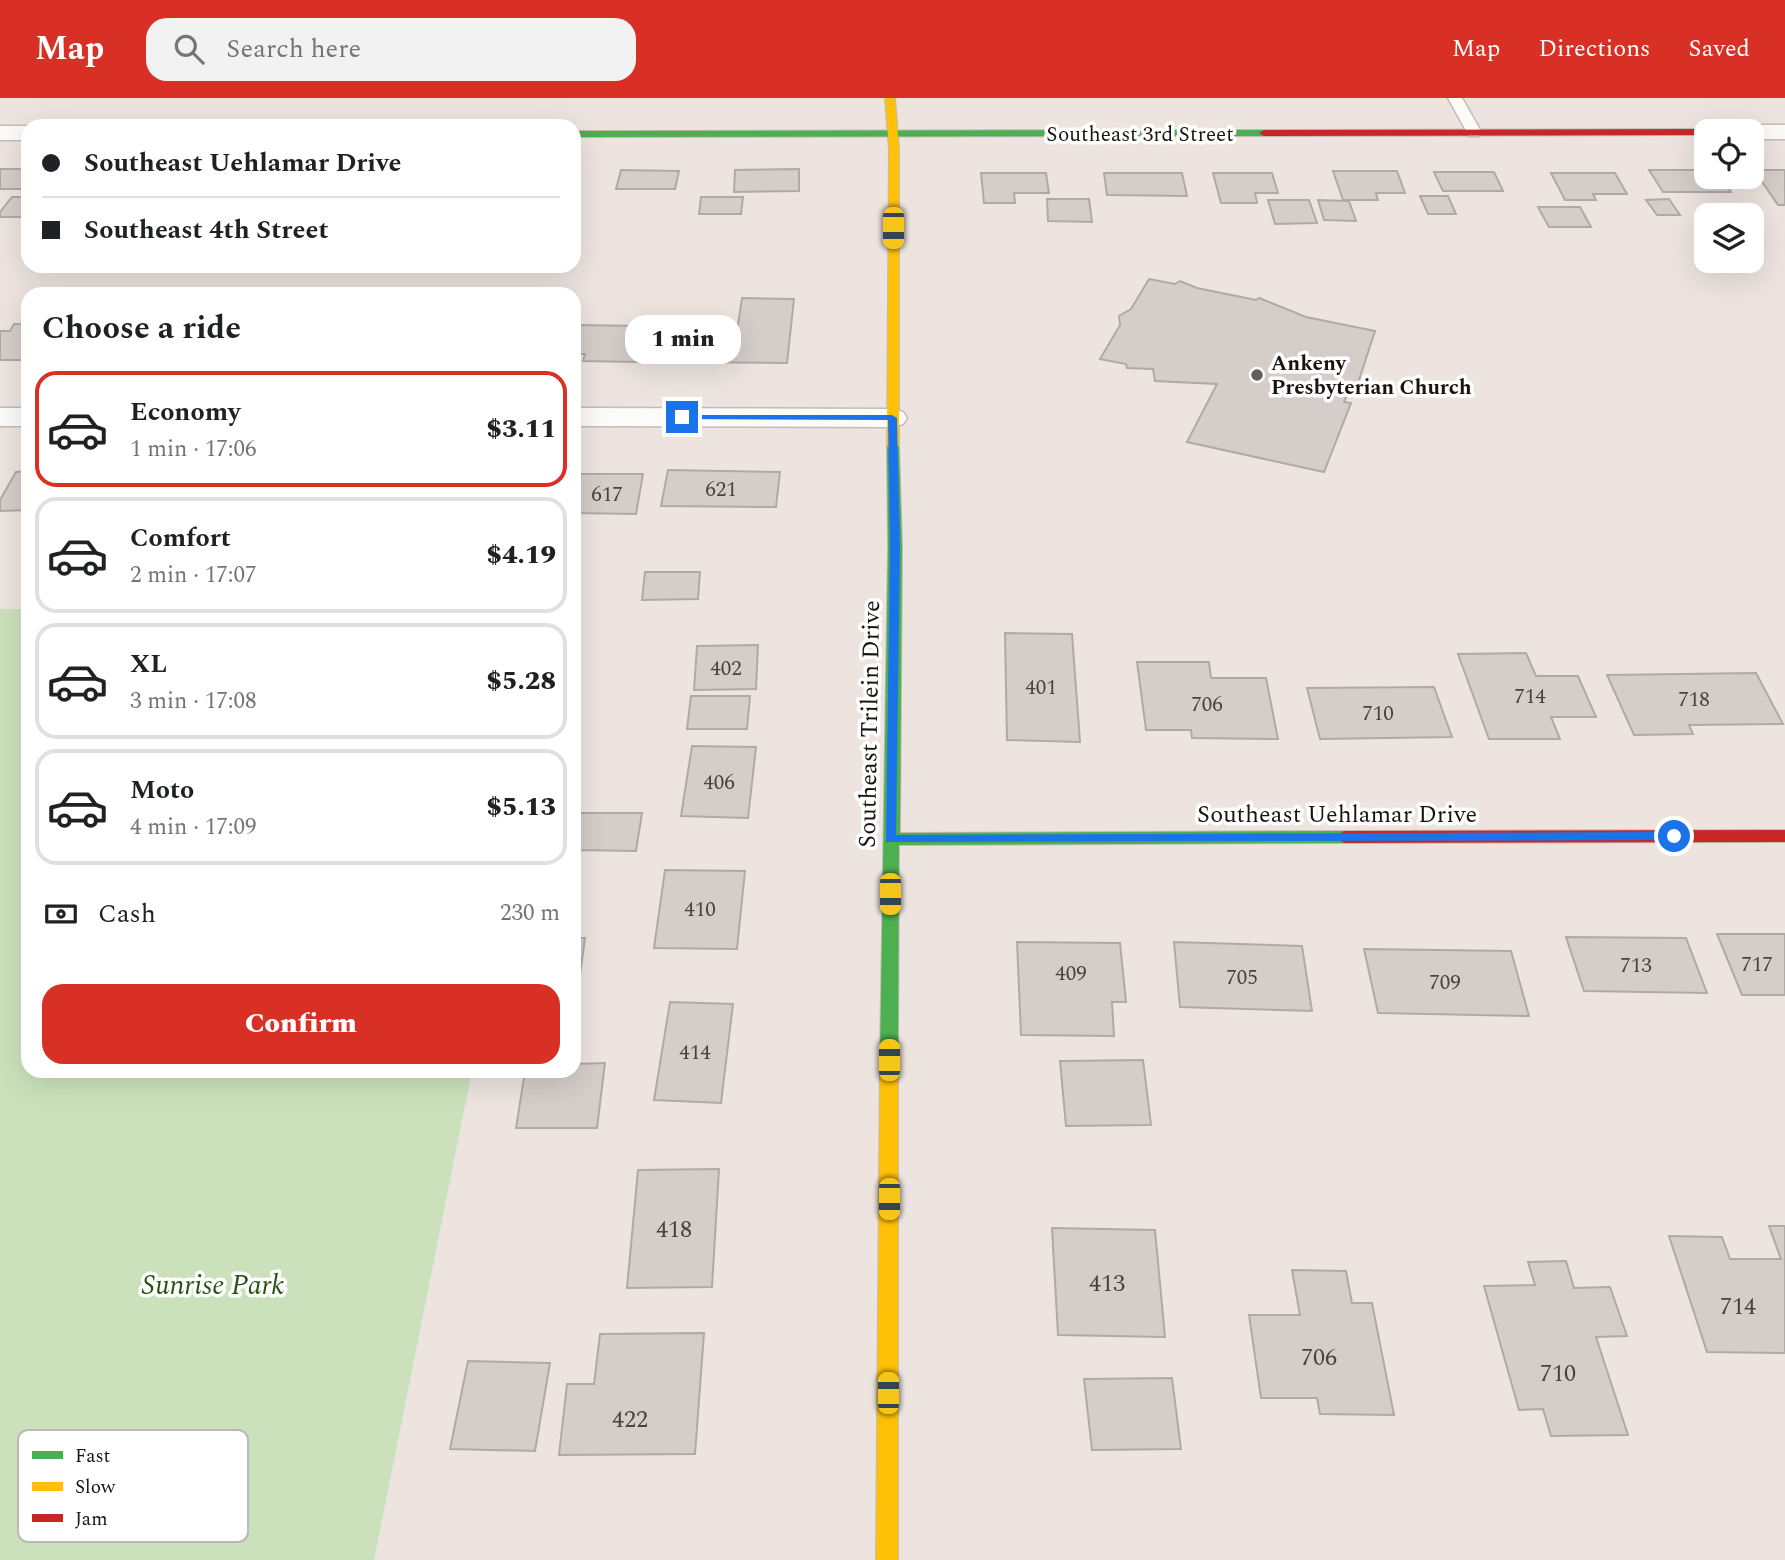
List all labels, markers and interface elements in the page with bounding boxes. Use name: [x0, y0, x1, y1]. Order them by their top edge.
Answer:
search box: [146, 18, 636, 81]
text: Map: [35, 24, 104, 74]
text: Search here: [226, 29, 361, 69]
icon: search: [170, 30, 208, 68]
text: Map: [1452, 31, 1500, 67]
text: Directions: [1538, 31, 1650, 67]
text: Saved: [1688, 31, 1750, 67]
street label: Southeast 3rd Street: [1046, 119, 1234, 151]
map controls: [1694, 119, 1764, 273]
button: locate: [1694, 119, 1764, 189]
text: Southeast Uehlamar Drive: [84, 143, 401, 183]
button: layers: [1694, 203, 1764, 273]
car: [883, 207, 904, 249]
text: Southeast 4th Street: [84, 210, 329, 250]
text: Choose a ride: [42, 304, 241, 353]
callout: 1 min: [624, 316, 740, 364]
text: 1 min: [651, 322, 715, 357]
place label: Ankeny Presbyterian Church: [1271, 348, 1472, 404]
marker: Ankeny Presbyterian Church: [1249, 367, 1265, 383]
text: Economy: [130, 392, 240, 432]
icon: car: [46, 398, 109, 461]
route end: [666, 401, 698, 433]
text: $3.11: [486, 409, 556, 449]
text: 1 min · 17:06: [130, 432, 257, 467]
house number: 621: [705, 474, 737, 506]
house number: 617: [591, 479, 623, 511]
text: Comfort: [130, 518, 231, 558]
icon: car: [46, 524, 109, 587]
text: $4.19: [486, 535, 556, 575]
text: 2 min · 17:07: [130, 558, 257, 593]
street label: Southeast Trilein Drive: [850, 600, 890, 848]
text: XL: [130, 644, 167, 684]
icon: car: [46, 650, 109, 713]
house number: 402: [710, 653, 742, 685]
text: $5.28: [486, 661, 556, 701]
house number: 401: [1025, 672, 1057, 704]
house number: 714: [1514, 681, 1546, 713]
text: 3 min · 17:08: [130, 684, 257, 719]
house number: 718: [1678, 684, 1710, 716]
house number: 706: [1191, 689, 1223, 721]
house number: 710: [1362, 698, 1394, 730]
house number: 406: [703, 767, 735, 799]
text: Moto: [130, 770, 194, 810]
icon: car: [46, 776, 109, 839]
text: $5.13: [486, 787, 556, 827]
street label: Southeast Uehlamar Drive: [1197, 797, 1477, 833]
text: 4 min · 17:09: [130, 810, 257, 845]
route start: [1658, 820, 1690, 852]
car: [880, 873, 901, 915]
text: Cash: [98, 894, 156, 934]
house number: 410: [684, 894, 716, 926]
icon: cash: [42, 895, 80, 933]
text: 230 m: [500, 896, 560, 931]
house number: 717: [1741, 949, 1773, 981]
house number: 713: [1620, 950, 1652, 982]
house number: 409: [1055, 958, 1087, 990]
house number: 705: [1226, 962, 1258, 994]
house number: 709: [1429, 967, 1461, 999]
button: Confirm: [42, 984, 560, 1064]
house number: 414: [679, 1037, 711, 1069]
car: [879, 1039, 900, 1081]
car: [879, 1178, 900, 1220]
house number: 418: [656, 1212, 692, 1248]
park label: Sunrise Park: [142, 1264, 284, 1307]
house number: 413: [1089, 1266, 1125, 1302]
house number: 714: [1720, 1289, 1756, 1325]
house number: 706: [1301, 1340, 1337, 1376]
house number: 710: [1540, 1356, 1576, 1392]
car: [878, 1372, 899, 1414]
house number: 422: [612, 1402, 648, 1438]
legend: [18, 1430, 248, 1542]
text: Fast: [75, 1442, 111, 1471]
text: Slow: [75, 1473, 116, 1502]
text: Jam: [75, 1505, 107, 1534]

